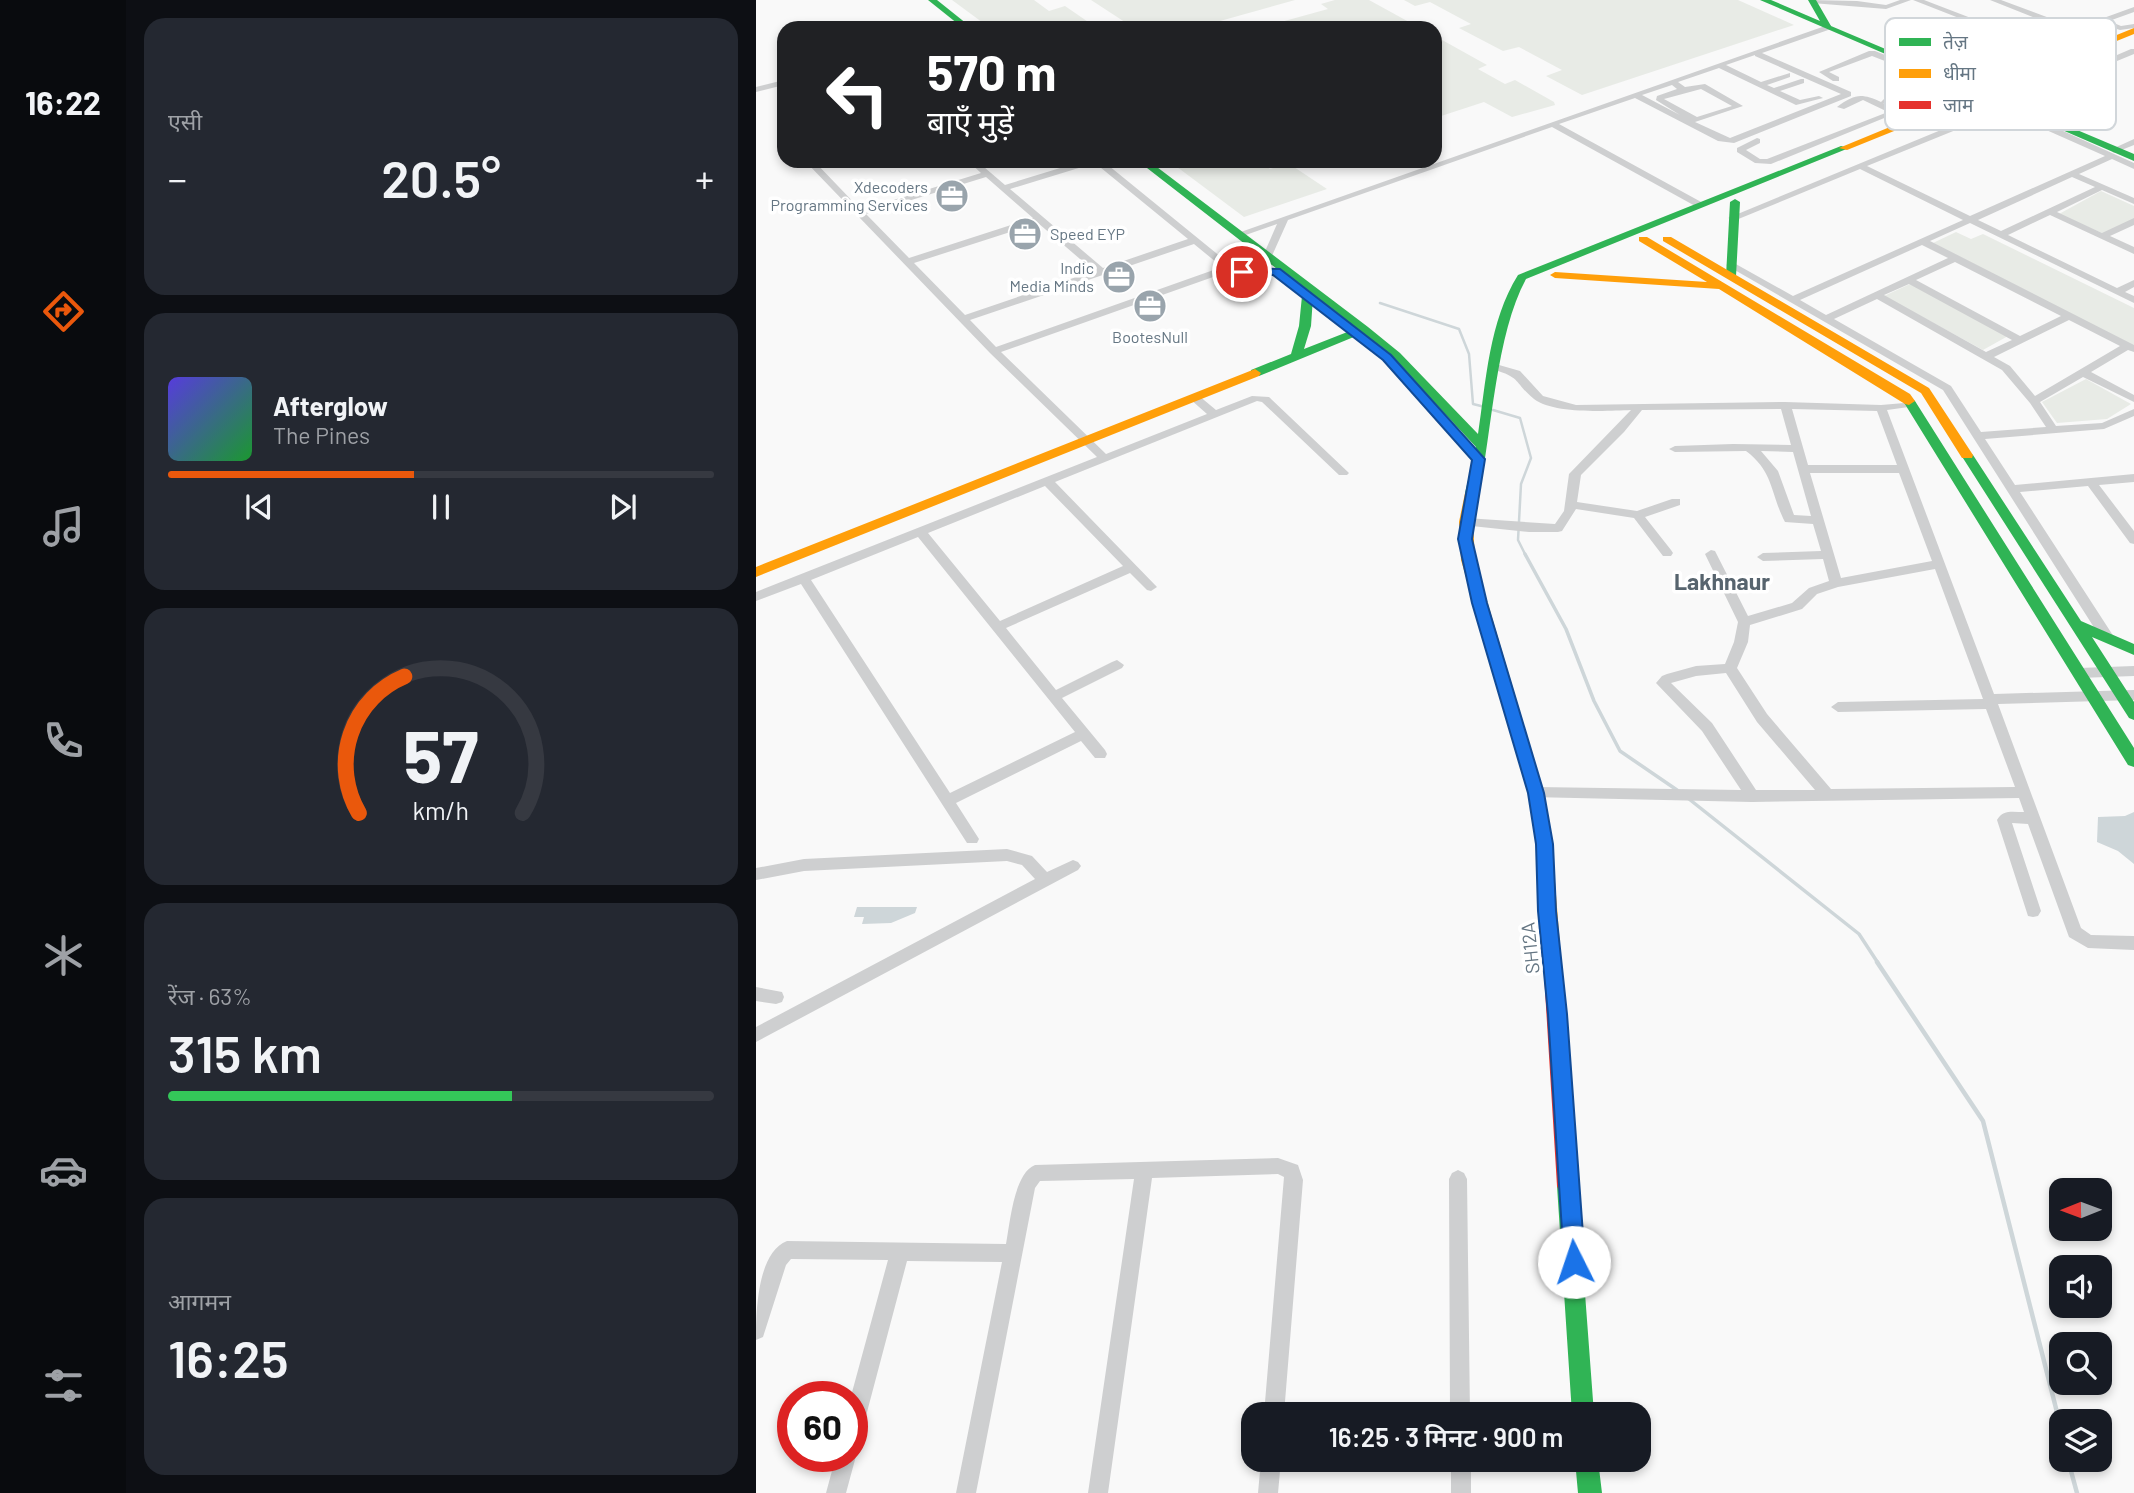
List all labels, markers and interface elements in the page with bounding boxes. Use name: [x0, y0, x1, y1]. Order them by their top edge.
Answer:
legend: [1885, 18, 2116, 130]
text: तेज़: [1943, 30, 1969, 53]
text: 570 m: [927, 42, 1056, 101]
icon: left: [812, 49, 903, 140]
text: धीमा: [1943, 61, 1977, 84]
text: 16:22: [25, 83, 101, 121]
text: जाम: [1943, 93, 1974, 116]
text: बाएँ मुड़ें: [927, 102, 1014, 140]
text: एसी: [168, 107, 202, 135]
text: 20.5°: [381, 146, 501, 208]
text: −: [168, 155, 187, 201]
text: +: [695, 155, 714, 201]
place label: Xdecoders Programming Services: [770, 177, 928, 214]
office icon: Xdecoders Programming Services: [933, 177, 971, 215]
office icon: Speed EYP: [1006, 215, 1044, 253]
place label: Speed EYP: [1050, 224, 1125, 243]
pin: [1212, 242, 1272, 302]
icon: arrive: [1223, 253, 1261, 291]
place label: Indic Media Minds: [1009, 258, 1094, 295]
office icon: Indic Media Minds: [1100, 258, 1138, 296]
icon: directions: [39, 287, 88, 336]
office icon: BootesNull: [1131, 287, 1169, 325]
place label: BootesNull: [1112, 327, 1188, 346]
text: Afterglow: [273, 390, 388, 421]
text: The Pines: [273, 421, 370, 449]
icon: previous: [240, 488, 278, 526]
icon: pause: [422, 488, 460, 526]
icon: next: [604, 488, 642, 526]
icon: music: [39, 502, 88, 551]
district label: Lakhnaur: [1674, 567, 1770, 595]
text: 57: [403, 710, 479, 798]
icon: phone: [39, 716, 88, 765]
text: km/h: [413, 794, 469, 824]
street label: SH12A: [1515, 921, 1544, 975]
icon: climate: [39, 931, 88, 980]
text: रेंज · 63%: [168, 982, 252, 1010]
text: 315 km: [168, 1021, 322, 1083]
icon: car: [39, 1146, 88, 1195]
north arrow: [2049, 1178, 2112, 1241]
map controls: [2049, 1178, 2112, 1472]
position arrow: [1537, 1225, 1611, 1299]
button: sound: [2049, 1255, 2112, 1318]
text: आगमन: [168, 1287, 231, 1315]
text: 16:25: [168, 1326, 289, 1388]
button: search: [2049, 1332, 2112, 1395]
icon: filters: [39, 1361, 88, 1410]
speed limit sign: 60: [777, 1381, 868, 1472]
button: layers: [2049, 1409, 2112, 1472]
text: 16:25 · 3 मिनट · 900 m: [1329, 1421, 1563, 1452]

